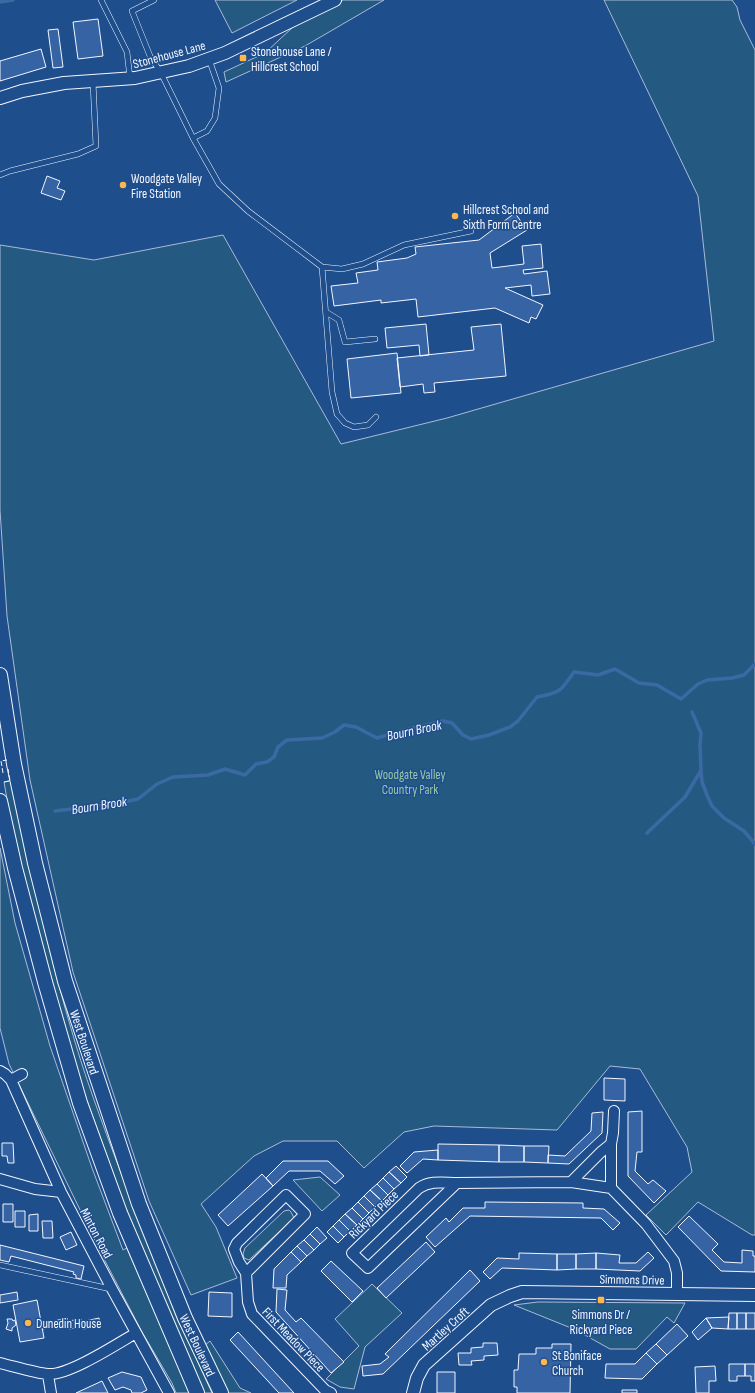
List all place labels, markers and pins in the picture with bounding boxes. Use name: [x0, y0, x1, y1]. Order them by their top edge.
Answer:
place label: Stonehouse Lane / Hillcrest School: [251, 44, 332, 75]
marker: Stonehouse Lane / Hillcrest School: [238, 53, 248, 63]
place label: Woodgate Valley Fire Station: [131, 171, 202, 202]
marker: Woodgate Valley Fire Station: [118, 180, 128, 190]
place label: Hillcrest School and Sixth Form Centre: [463, 202, 549, 233]
marker: Hillcrest School and Sixth Form Centre: [450, 211, 460, 221]
marker: Simmons Dr / Rickyard Piece: [596, 1295, 606, 1305]
place label: Simmons Dr / Rickyard Piece: [570, 1307, 632, 1338]
place label: Dunedin House: [36, 1316, 101, 1332]
marker: Dunedin House: [23, 1318, 33, 1328]
place label: St Boniface Church: [552, 1348, 602, 1379]
marker: St Boniface Church: [539, 1357, 549, 1367]

